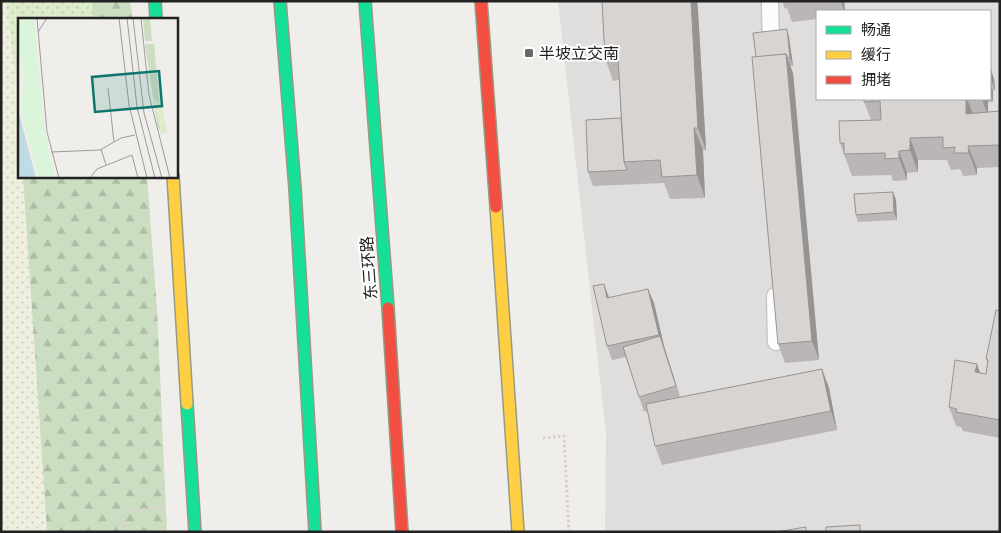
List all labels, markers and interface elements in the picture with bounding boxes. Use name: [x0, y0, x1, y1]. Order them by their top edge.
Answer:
legend: [816, 10, 991, 100]
inset map: [18, 18, 178, 178]
text: 畅通: [861, 20, 891, 40]
place label: 半坡立交南: [539, 43, 619, 64]
text: 缓行: [861, 45, 891, 65]
marker: 半坡立交南: [523, 47, 535, 59]
text: 拥堵: [861, 70, 891, 90]
street label: 东三环路: [356, 235, 382, 301]

